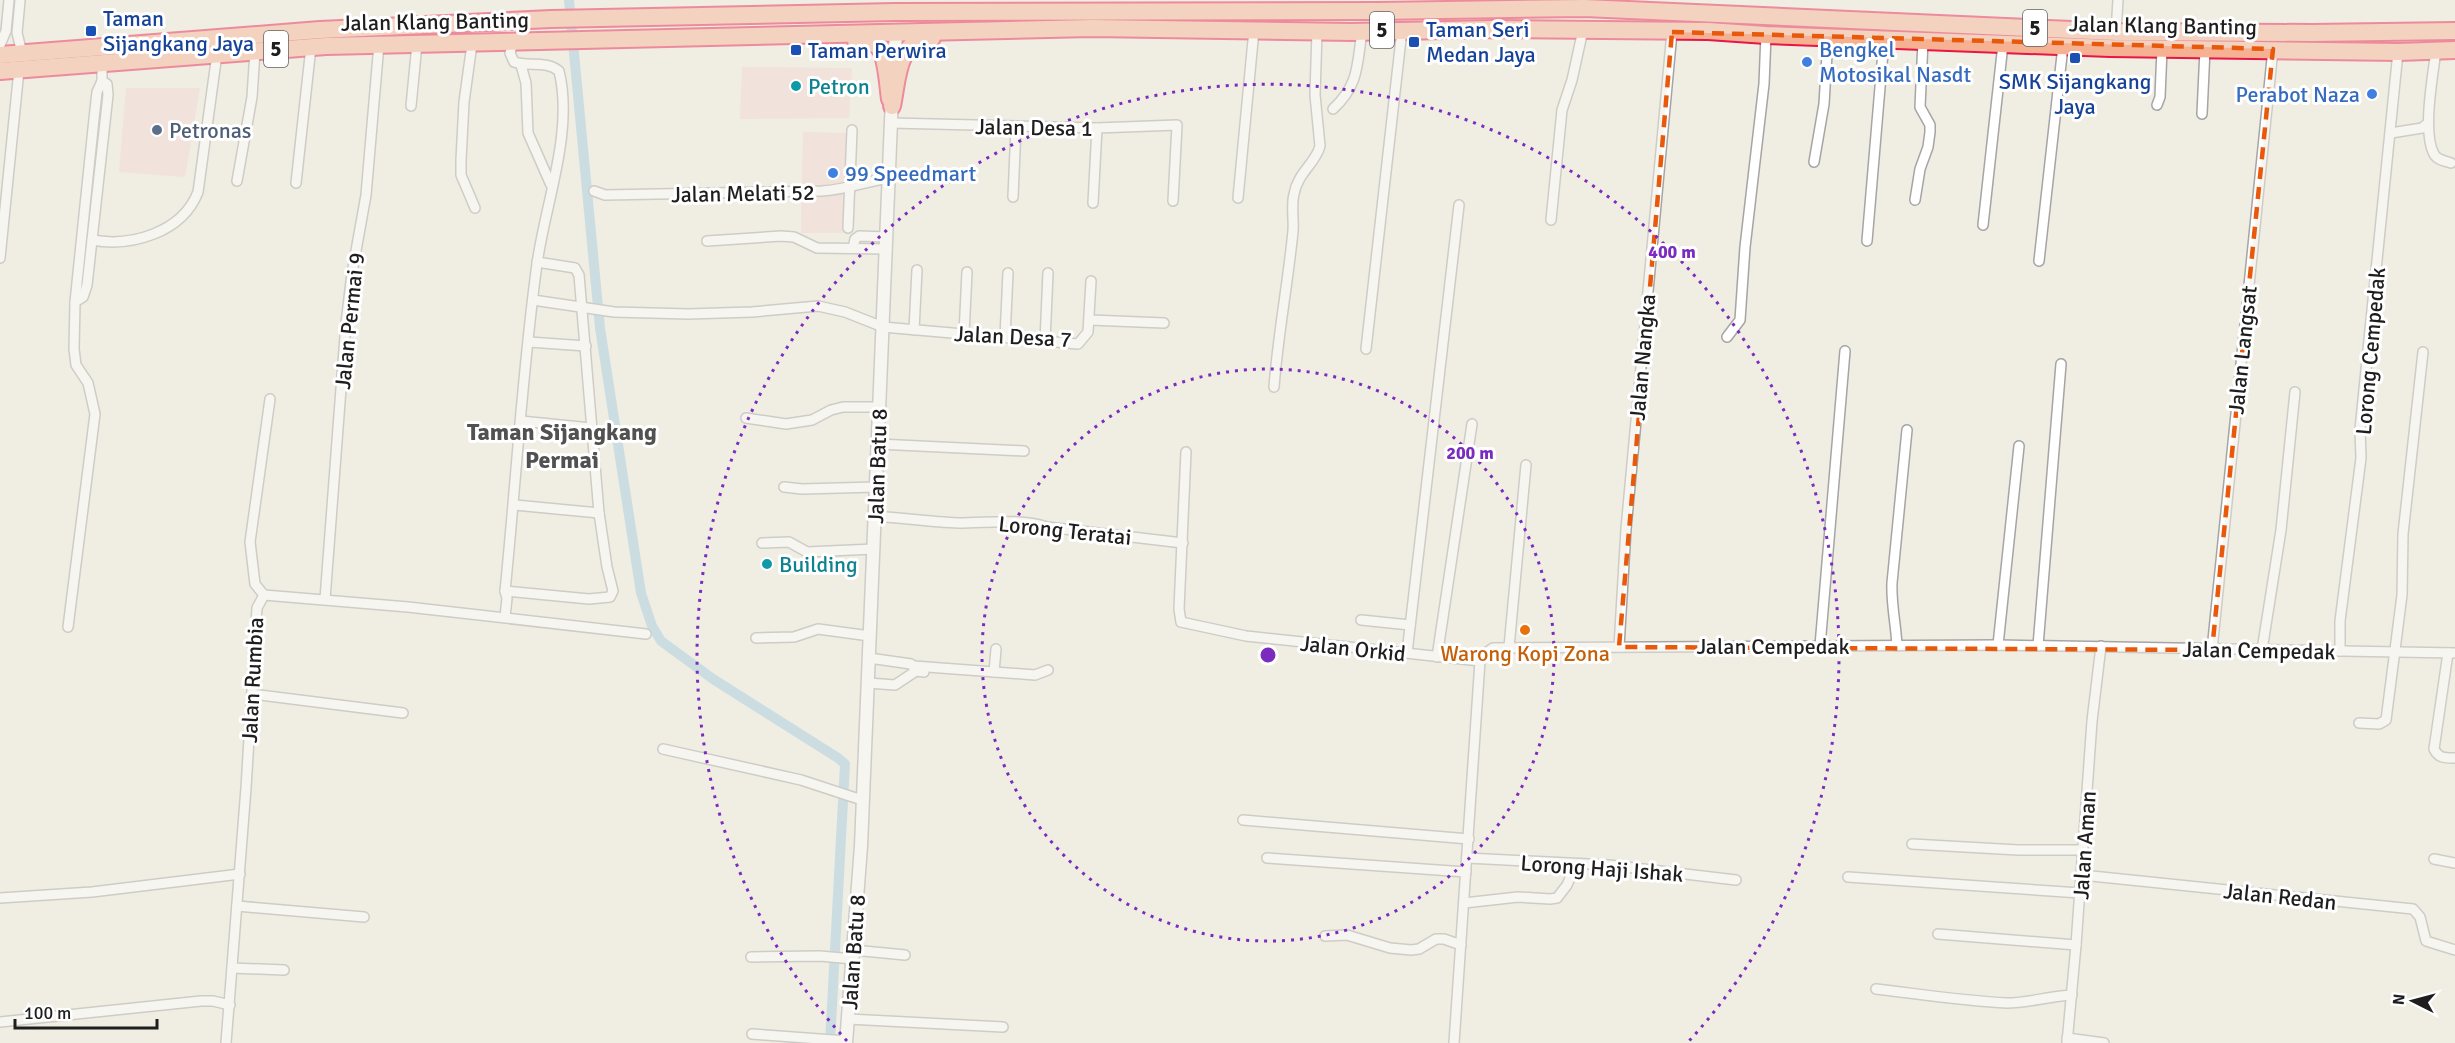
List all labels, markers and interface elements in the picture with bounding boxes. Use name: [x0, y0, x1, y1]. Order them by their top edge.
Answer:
place label: Taman Sijangkang Jaya: [103, 5, 254, 57]
street label: Jalan Klang Banting: [341, 6, 529, 37]
road number: 5: [2023, 10, 2047, 46]
street label: Jalan Klang Banting: [2069, 10, 2257, 41]
road number: 5: [1370, 12, 1394, 48]
place label: Taman Seri Medan Jaya: [1426, 16, 1536, 68]
marker: Taman Sijangkang Jaya: [84, 24, 98, 38]
road number: 5: [264, 31, 288, 67]
marker: Taman Seri Medan Jaya: [1407, 35, 1421, 49]
place label: Bengkel Motosikal Nasdt: [1819, 36, 1971, 88]
place label: Taman Perwira: [808, 37, 947, 64]
marker: Taman Perwira: [789, 43, 803, 57]
marker: SMK Sijangkang Jaya: [2068, 51, 2082, 65]
marker: Bengkel Motosikal Nasdt: [1800, 55, 1814, 69]
place label: SMK Sijangkang Jaya: [1999, 68, 2151, 120]
place label: Petron: [808, 73, 870, 100]
marker: Petron: [789, 79, 803, 93]
place label: Perabot Naza: [2236, 81, 2360, 108]
marker: Perabot Naza: [2365, 87, 2379, 101]
street label: Jalan Desa 1: [975, 113, 1093, 142]
place label: Petronas: [169, 117, 251, 144]
marker: Petronas: [150, 123, 164, 137]
place label: 99 Speedmart: [845, 160, 976, 187]
marker: 99 Speedmart: [826, 166, 840, 180]
street label: Jalan Melati 52: [671, 179, 815, 208]
text: 400 m: [1648, 241, 1696, 263]
street label: Jalan Permai 9: [329, 251, 370, 391]
street label: Lorong Cempedak: [2350, 266, 2391, 436]
street label: Jalan Langsat: [2222, 284, 2263, 416]
street label: Jalan Nangka: [1624, 293, 1661, 421]
street label: Jalan Desa 7: [953, 320, 1072, 353]
street label: Jalan Batu 8: [862, 408, 893, 524]
district label: Taman Sijangkang Permai: [467, 417, 657, 475]
text: 200 m: [1446, 442, 1494, 464]
street label: Lorong Teratai: [997, 510, 1133, 551]
place label: Building: [779, 551, 858, 578]
marker: Building: [760, 557, 774, 571]
street label: Jalan Rumbia: [236, 616, 269, 744]
marker: Warong Kopi Zona: [1518, 623, 1532, 637]
street label: Jalan Orkid: [1299, 630, 1407, 667]
street label: Jalan Cempedak: [1696, 633, 1850, 660]
street label: Jalan Cempedak: [2182, 636, 2336, 665]
place label: Warong Kopi Zona: [1440, 640, 1610, 667]
centre of rings: [1258, 645, 1278, 665]
street label: Jalan Aman: [2067, 790, 2102, 900]
street label: Lorong Haji Ishak: [1520, 849, 1684, 888]
street label: Jalan Redan: [2222, 877, 2338, 916]
street label: Jalan Batu 8: [836, 893, 871, 1011]
north arrow: [2383, 971, 2443, 1031]
scale bar: [15, 992, 158, 1030]
text: N: [2389, 993, 2410, 1006]
text: 100 m: [24, 1002, 71, 1024]

